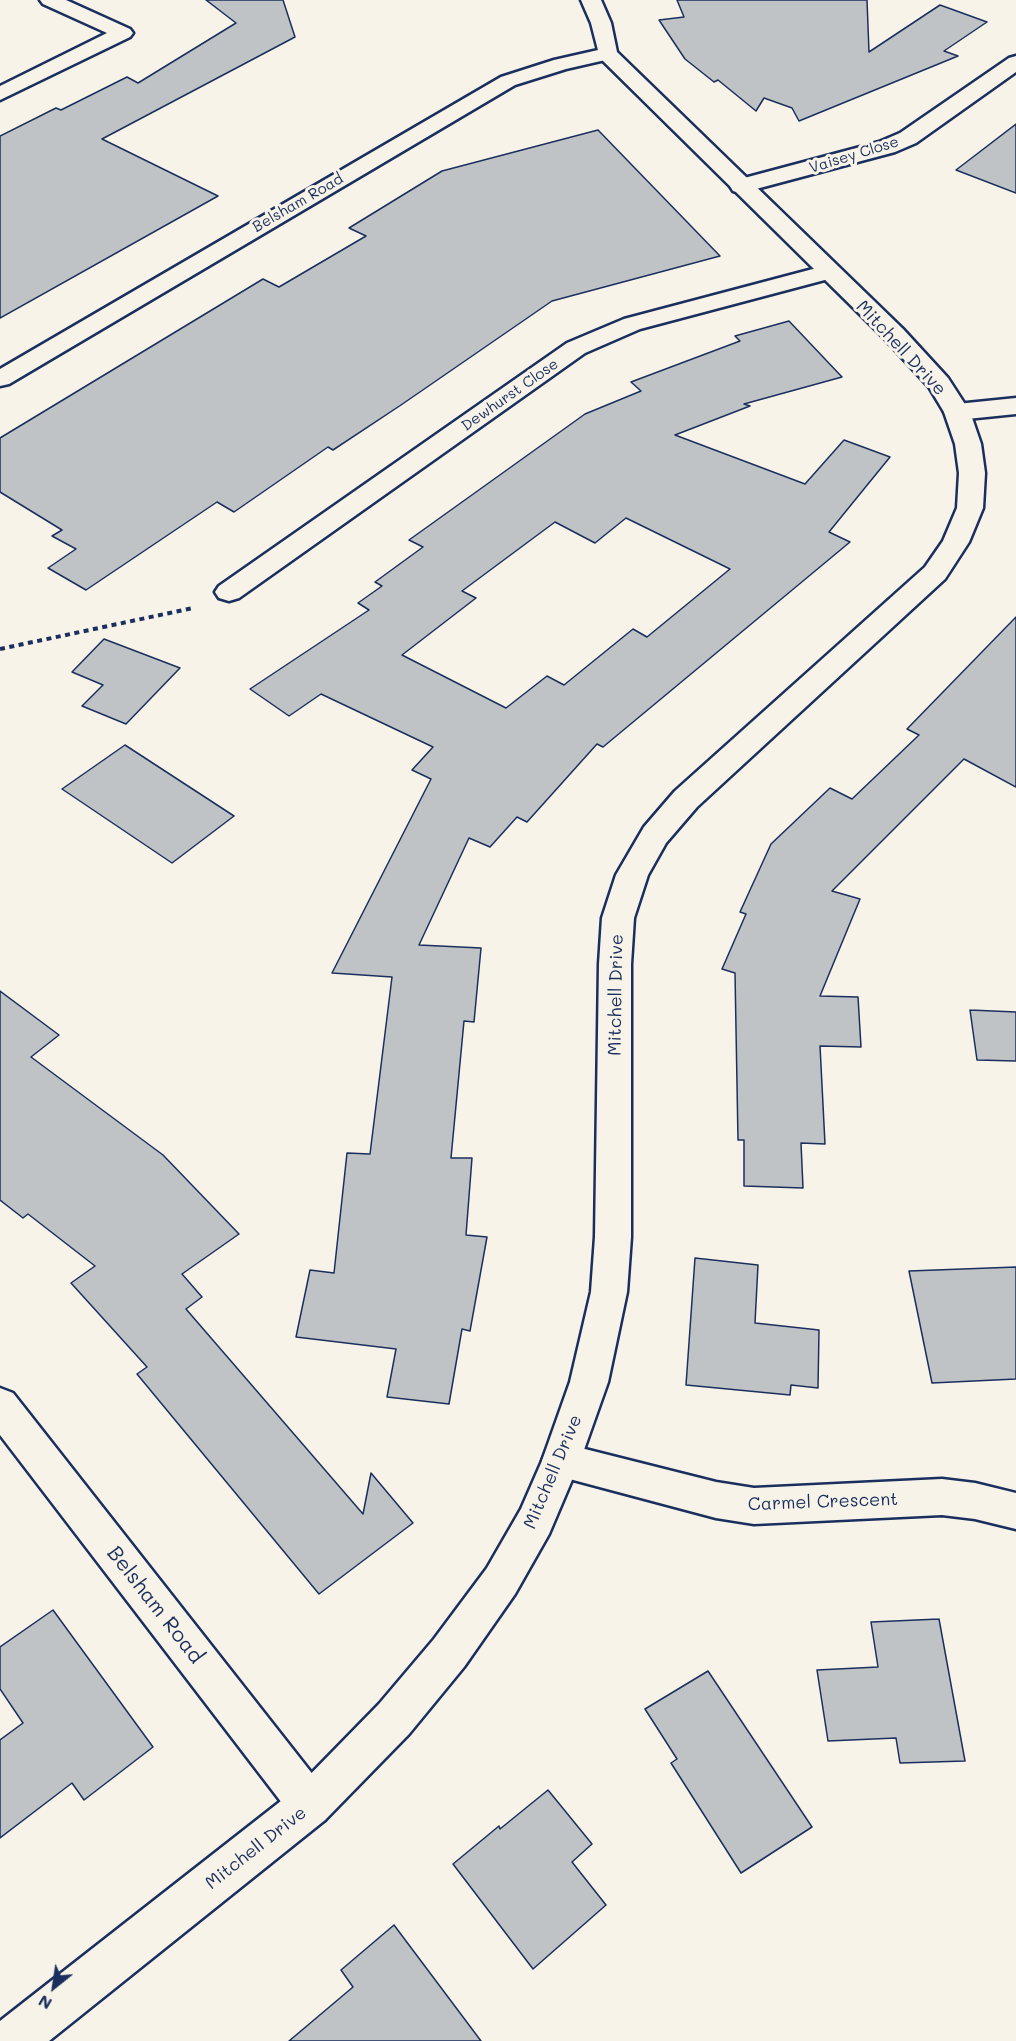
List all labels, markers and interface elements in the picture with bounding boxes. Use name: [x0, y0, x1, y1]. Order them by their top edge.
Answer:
street label: Vaisey Close: [807, 133, 901, 177]
street label: Belsham Road: [250, 170, 346, 236]
street label: Mitchell Drive: [851, 296, 951, 400]
street label: Dewhurst Close: [458, 355, 562, 435]
street label: Mitchell Drive: [604, 934, 628, 1056]
street label: Mitchell Drive: [519, 1412, 587, 1532]
street label: Carmel Crescent: [748, 1489, 898, 1515]
street label: Belsham Road: [101, 1541, 209, 1669]
street label: Mitchell Drive: [201, 1802, 311, 1894]
north arrow: [24, 1957, 84, 2017]
text: N: [34, 1991, 55, 2015]

